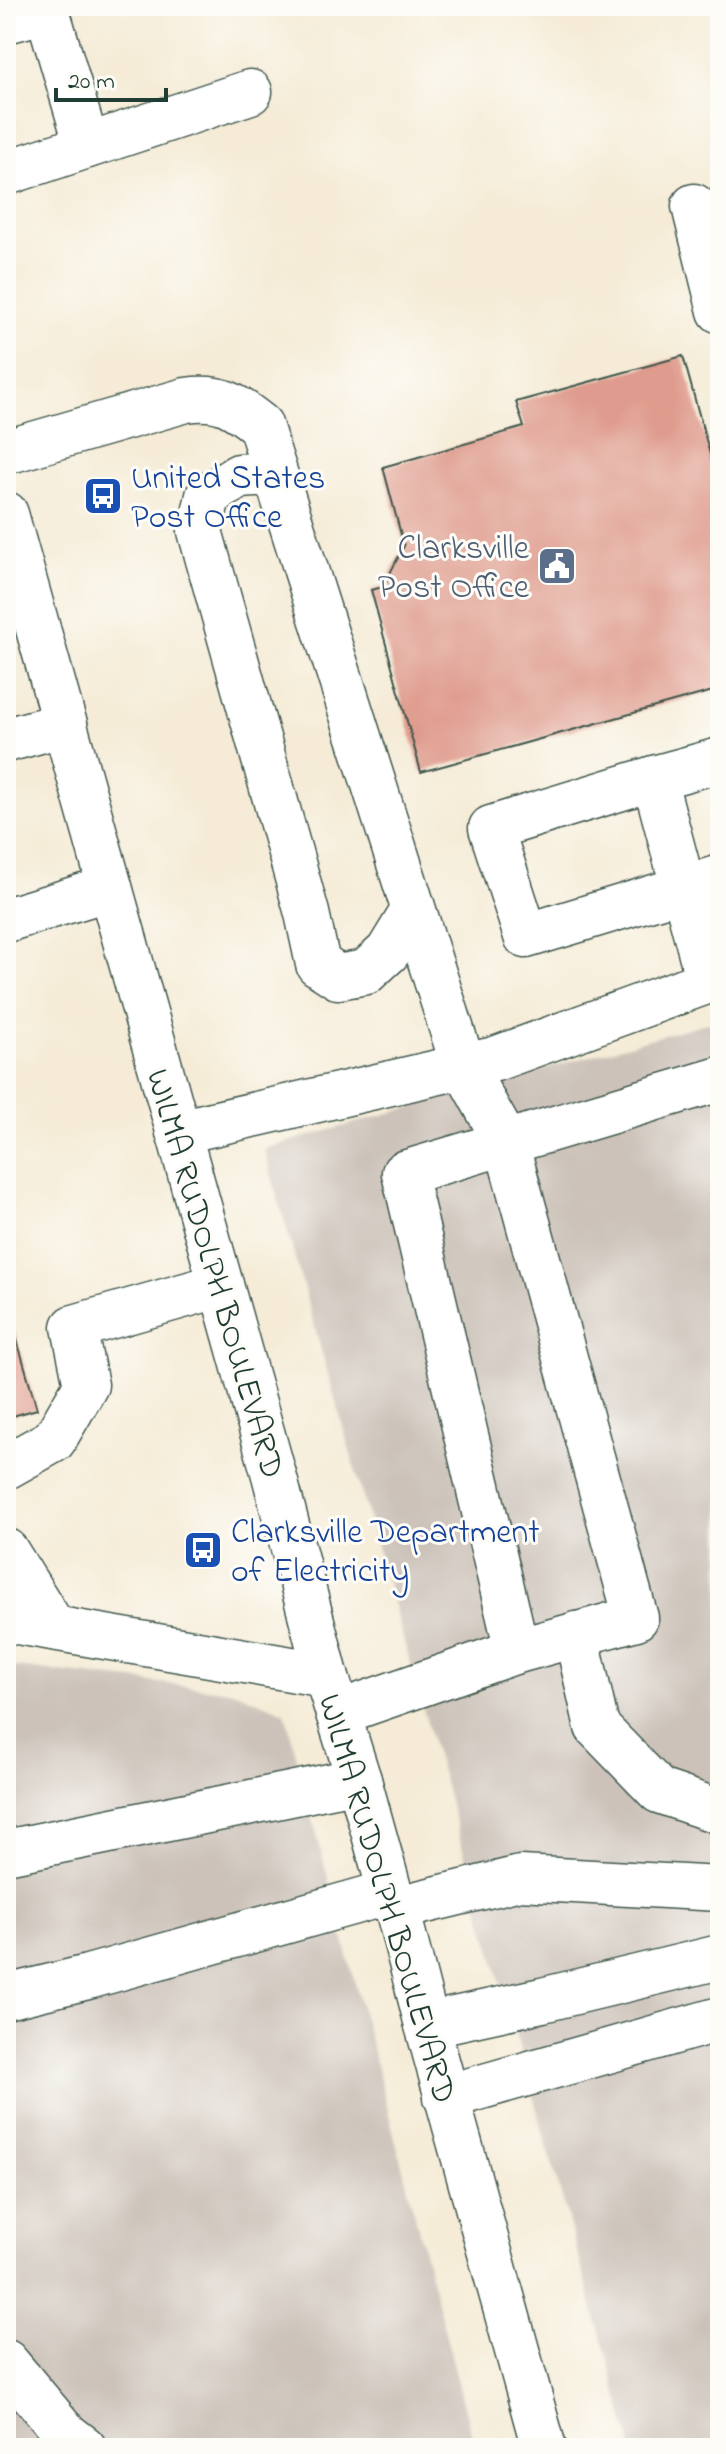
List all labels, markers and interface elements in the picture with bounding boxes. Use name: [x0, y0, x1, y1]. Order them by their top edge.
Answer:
scale bar: [56, 52, 166, 102]
text: 20 m: [68, 65, 115, 100]
place label: United States Post Office: [131, 455, 325, 544]
bus stop icon: United States Post Office: [82, 475, 124, 517]
place label: Clarksville Post Office: [378, 525, 530, 614]
public building icon: Clarksville Post Office: [536, 545, 578, 587]
street label: WILMA RUDOLPH BOULEVARD: [131, 1064, 296, 1485]
place label: Clarksville Department of Electricity: [231, 1509, 540, 1598]
bus stop icon: Clarksville Department of Electricity: [182, 1529, 224, 1571]
street label: WILMA RUDOLPH BOULEVARD: [303, 1689, 468, 2110]

